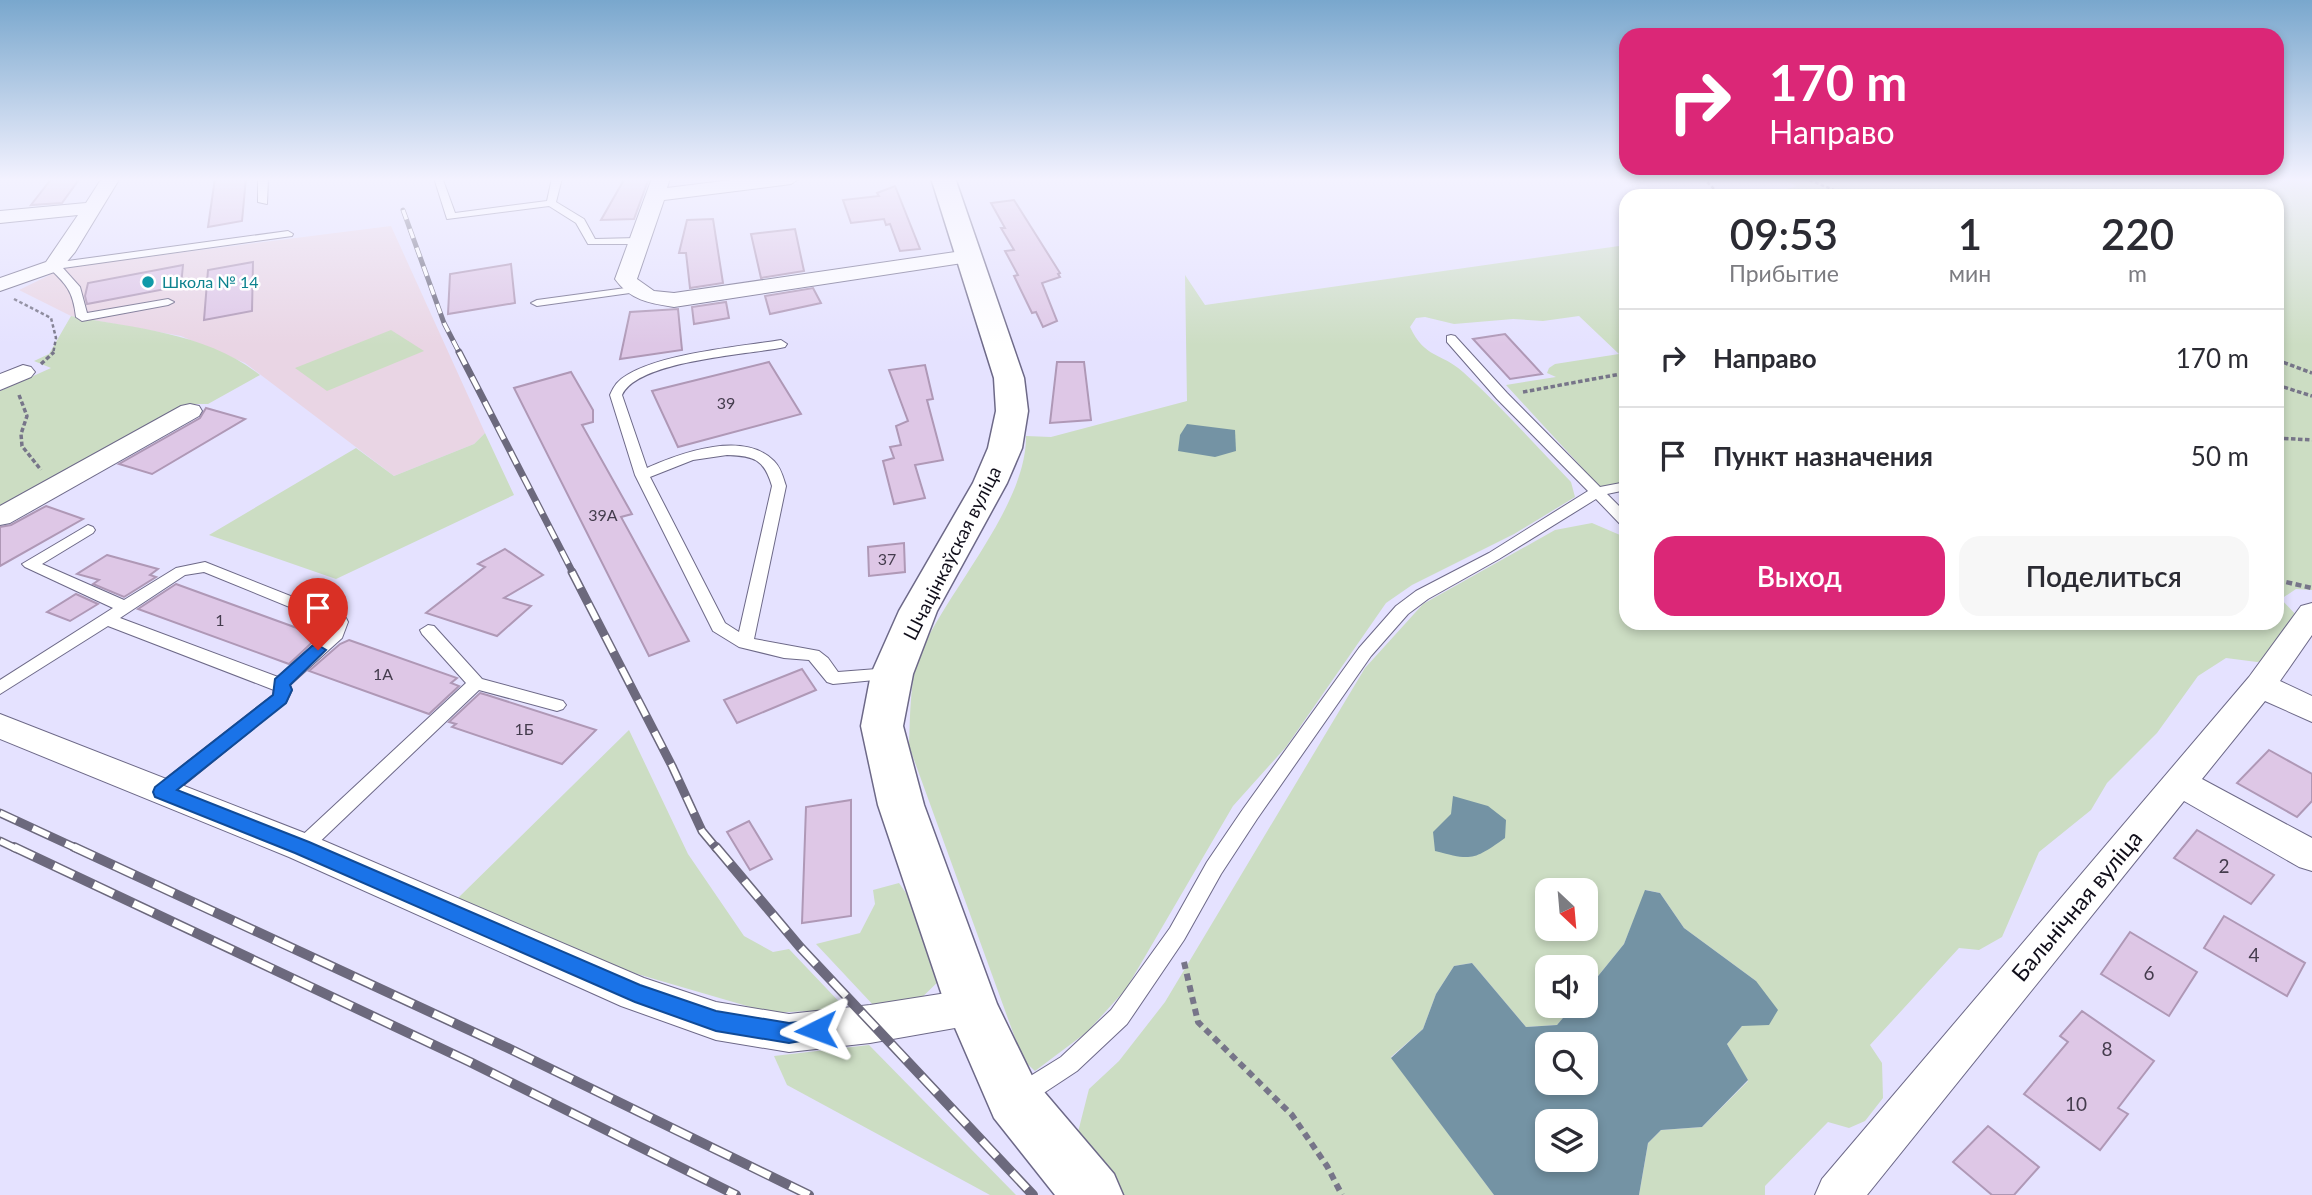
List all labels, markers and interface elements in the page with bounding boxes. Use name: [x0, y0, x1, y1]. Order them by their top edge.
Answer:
text: 170 m: [1769, 53, 1907, 111]
icon: right: [1654, 56, 1745, 147]
text: Направо: [1769, 112, 1895, 151]
text: 09:53: [1730, 209, 1838, 259]
text: 1: [1958, 209, 1982, 259]
text: 220: [2101, 209, 2174, 259]
text: Прибытие: [1729, 259, 1839, 287]
text: мин: [1949, 259, 1991, 287]
text: m: [2128, 259, 2147, 287]
place label: Школа № 14: [162, 272, 258, 291]
marker: Школа № 14: [140, 274, 156, 290]
icon: right: [1654, 339, 1692, 377]
text: Направо: [1713, 342, 1817, 374]
text: 170 m: [2176, 342, 2249, 374]
house number: 39: [717, 393, 735, 412]
icon: arrive: [1654, 437, 1692, 475]
text: Пункт назначения: [1713, 440, 1933, 472]
text: 50 m: [2191, 440, 2249, 472]
street label: Шчацінкаўская вуліца: [898, 462, 1005, 644]
house number: 39А: [588, 505, 618, 524]
button: Выход: [1654, 536, 1945, 616]
button: Поделиться: [1959, 536, 2249, 616]
house number: 37: [878, 549, 896, 568]
pin: [288, 578, 348, 650]
icon: arrive: [299, 589, 337, 627]
house number: 1: [215, 610, 225, 629]
house number: 1А: [373, 664, 393, 683]
house number: 1Б: [514, 719, 534, 738]
street label: Бальнічная вуліца: [2005, 824, 2147, 986]
house number: 2: [2218, 854, 2230, 877]
north arrow: [1535, 878, 1598, 942]
map controls: [1535, 878, 1598, 1172]
house number: 4: [2248, 943, 2260, 966]
button: sound: [1535, 955, 1598, 1018]
house number: 6: [2143, 961, 2155, 984]
position arrow: [779, 993, 853, 1067]
button: search: [1535, 1032, 1598, 1095]
house number: 8: [2101, 1037, 2113, 1060]
house number: 10: [2065, 1092, 2087, 1115]
button: layers: [1535, 1109, 1598, 1172]

